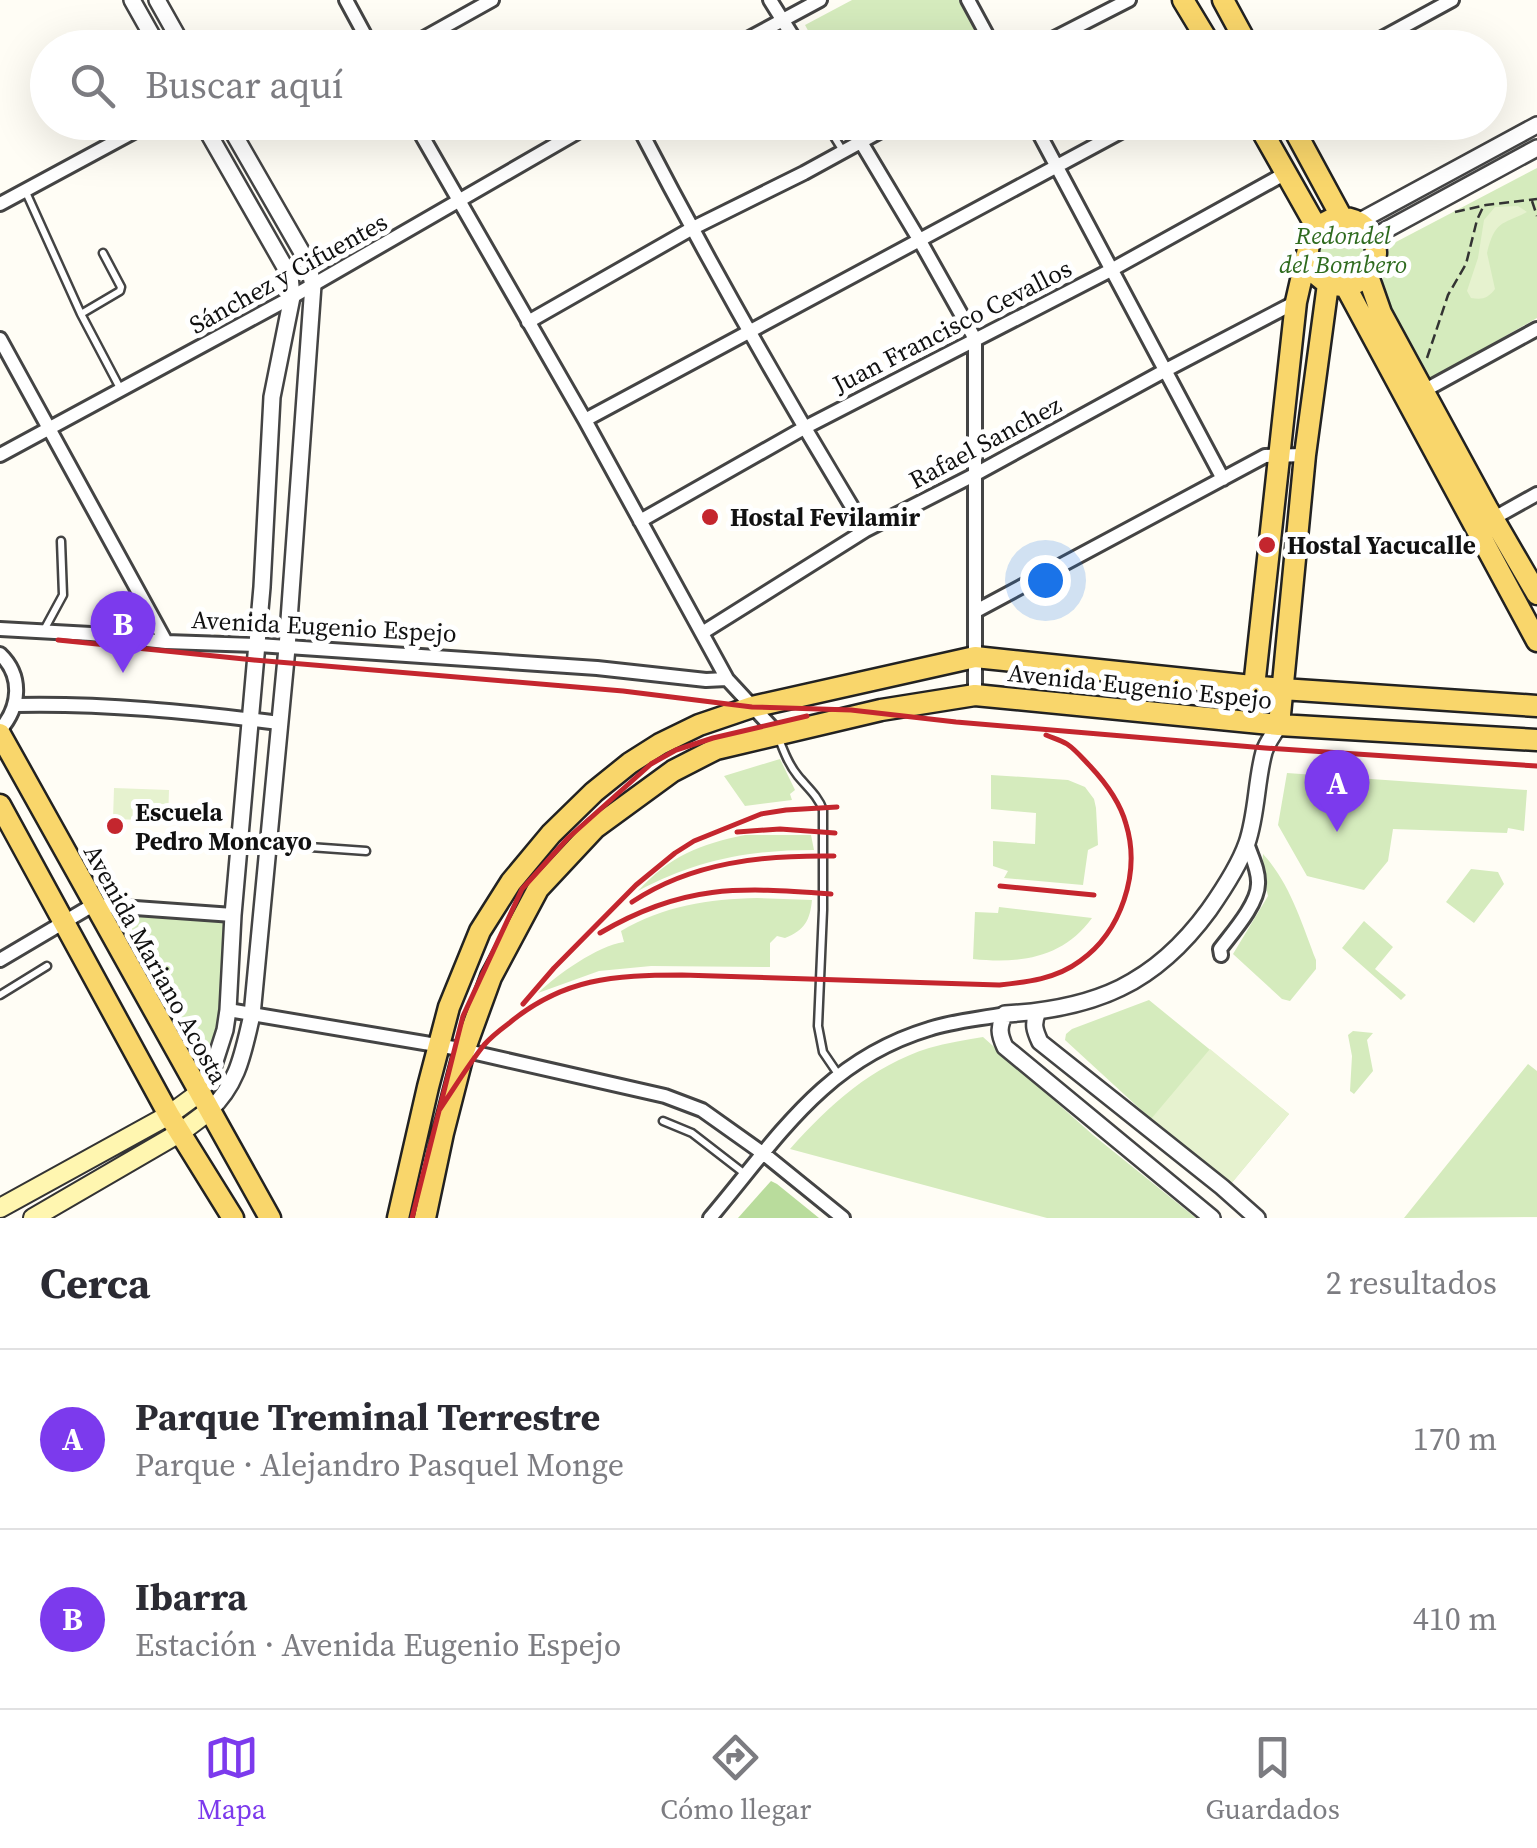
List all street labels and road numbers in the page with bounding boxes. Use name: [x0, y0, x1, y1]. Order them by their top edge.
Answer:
street label: Sánchez y Cifuentes: [183, 204, 393, 342]
street label: Juan Francisco Cevallos: [826, 251, 1077, 401]
street label: Rafael Sanchez: [903, 388, 1067, 496]
street label: Avenida Eugenio Espejo: [191, 602, 457, 650]
street label: Avenida Eugenio Espejo: [1006, 655, 1274, 717]
street label: Avenida Mariano Acosta: [76, 838, 236, 1090]

